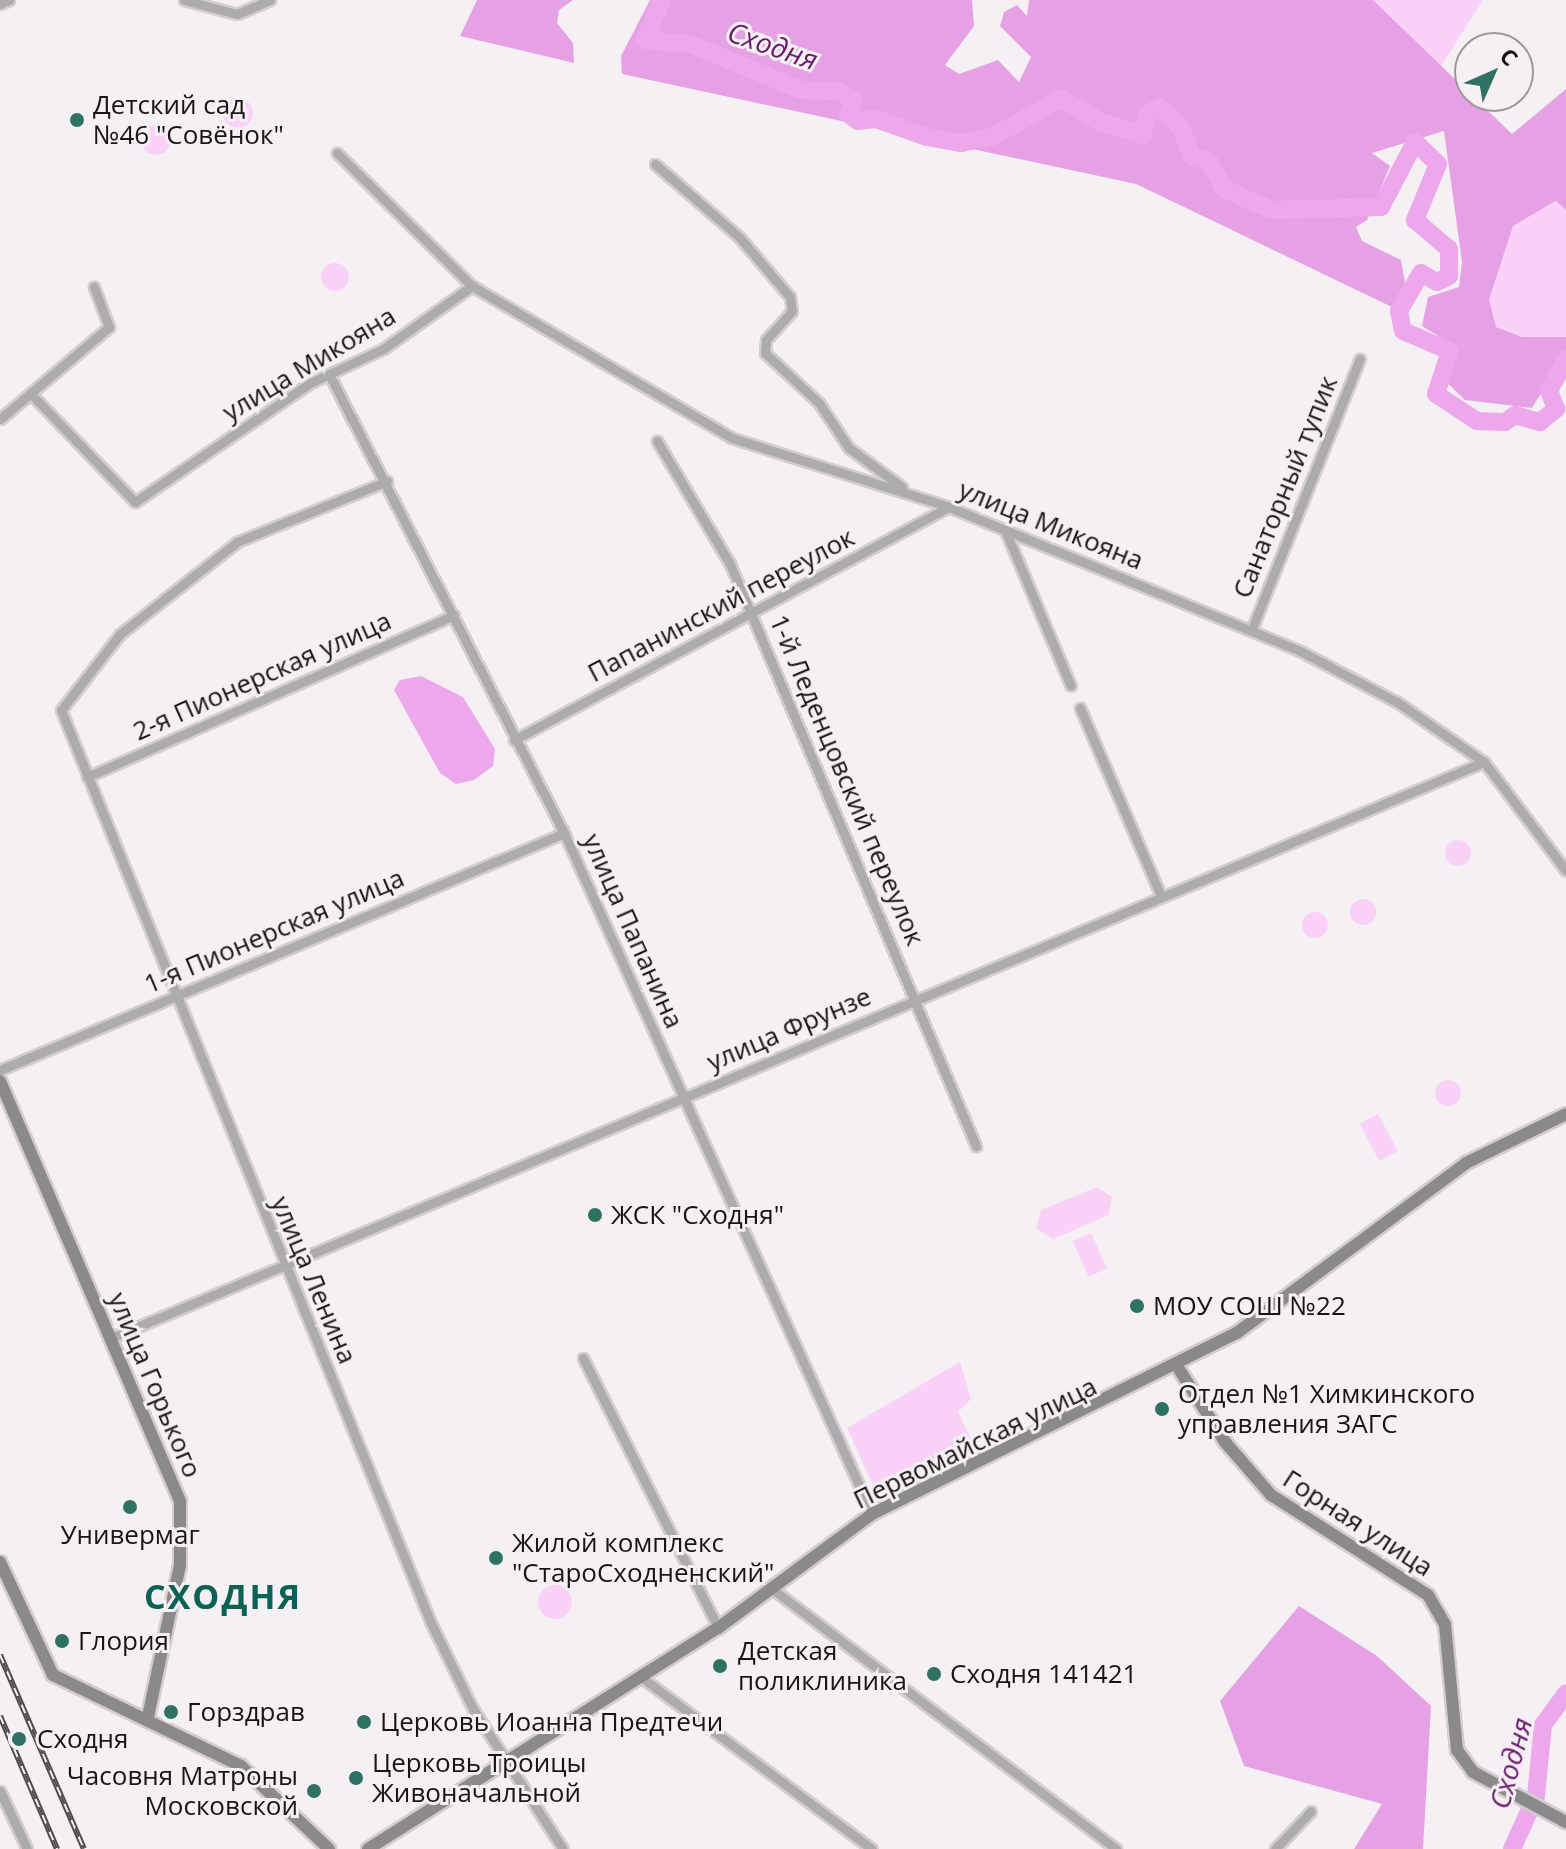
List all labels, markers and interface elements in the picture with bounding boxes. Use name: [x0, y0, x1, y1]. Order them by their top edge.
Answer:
water label: Сходня: [724, 14, 822, 76]
north arrow: [1454, 32, 1534, 112]
text: С: [1494, 41, 1525, 72]
place label: Детский сад №46 "Совёнок": [93, 89, 284, 150]
marker: Детский сад №46 "Совёнок": [68, 111, 86, 129]
street label: улица Микояна: [217, 300, 401, 428]
street label: Санаторный тупик: [1226, 371, 1344, 603]
street label: улица Микояна: [954, 474, 1148, 576]
street label: Папанинский переулок: [582, 521, 860, 689]
street label: 2-я Пионерская улица: [128, 605, 396, 747]
street label: 1-й Леденцовский переулок: [763, 610, 931, 950]
street label: улица Папанина: [576, 829, 690, 1033]
street label: 1-я Пионерская улица: [139, 862, 409, 1000]
street label: улица Фрунзе: [702, 980, 876, 1078]
street label: улица Ленина: [265, 1192, 363, 1368]
place label: ЖСК "Сходня": [611, 1199, 784, 1231]
marker: ЖСК "Сходня": [586, 1206, 604, 1224]
street label: улица Горького: [102, 1288, 208, 1482]
place label: МОУ СОШ №22: [1153, 1290, 1346, 1322]
marker: МОУ СОШ №22: [1128, 1297, 1146, 1315]
street label: Первомайская улица: [848, 1371, 1102, 1515]
place label: Отдел №1 Химкинского управления ЗАГС: [1178, 1378, 1475, 1440]
marker: Отдел №1 Химкинского управления ЗАГС: [1153, 1400, 1171, 1418]
street label: Горная улица: [1277, 1463, 1439, 1583]
marker: Универмаг: [121, 1498, 139, 1516]
place label: Универмаг: [60, 1519, 200, 1551]
place label: Жилой комплекс "СтароСходненский": [512, 1527, 774, 1588]
marker: Жилой комплекс "СтароСходненский": [487, 1549, 505, 1567]
district label: СХОДНЯ: [144, 1577, 302, 1617]
place label: Глория: [78, 1625, 169, 1657]
marker: Глория: [53, 1632, 71, 1650]
place label: Детская поликлиника: [738, 1635, 907, 1696]
marker: Детская поликлиника: [709, 1655, 731, 1677]
place label: Сходня 141421: [950, 1658, 1137, 1690]
marker: Сходня 141421: [925, 1665, 943, 1683]
place label: Горздрав: [187, 1696, 305, 1728]
marker: Горздрав: [162, 1703, 180, 1721]
place label: Церковь Иоанна Предтечи: [380, 1706, 723, 1738]
marker: Церковь Иоанна Предтечи: [355, 1713, 373, 1731]
water label: Сходня: [1482, 1714, 1538, 1812]
place label: Сходня: [37, 1723, 128, 1755]
marker: Сходня: [8, 1728, 30, 1750]
place label: Церковь Троицы Живоначальной: [372, 1747, 586, 1808]
place label: Часовня Матроны Московской: [67, 1760, 298, 1822]
marker: Церковь Троицы Живоначальной: [347, 1769, 365, 1787]
marker: Часовня Матроны Московской: [305, 1782, 323, 1800]

